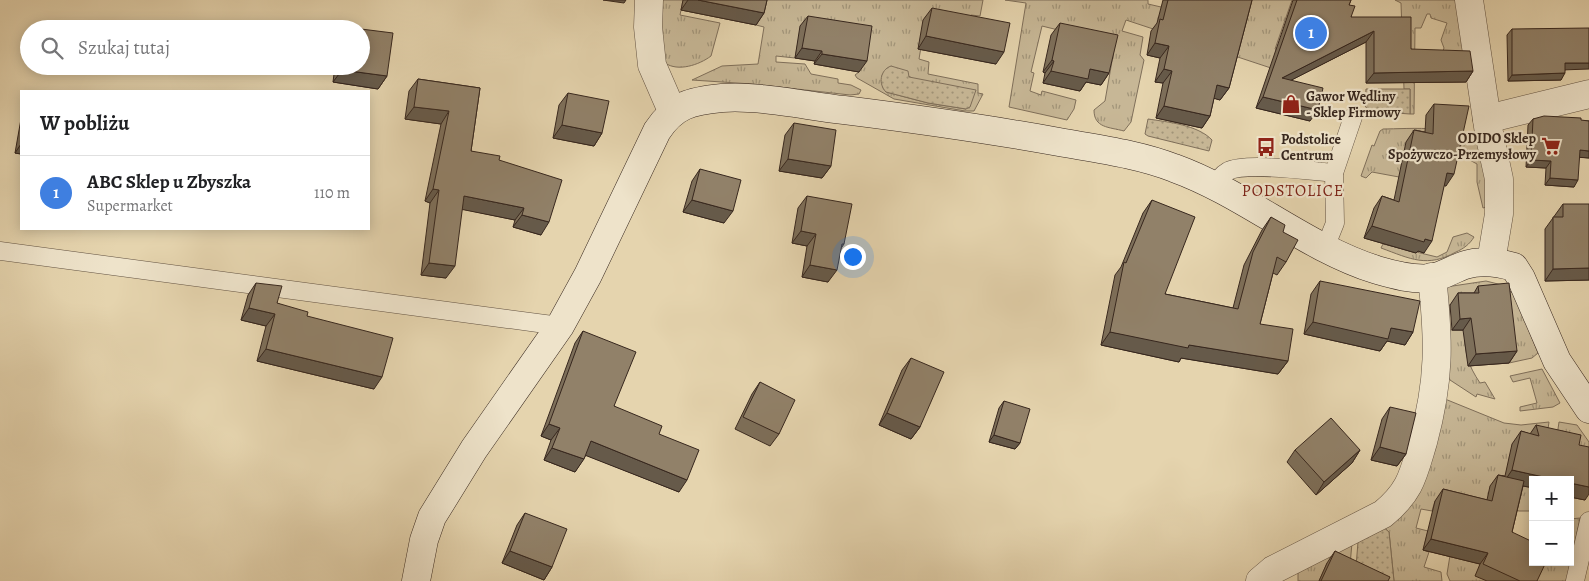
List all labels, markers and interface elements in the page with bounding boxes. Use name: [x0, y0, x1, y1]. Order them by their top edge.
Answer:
pin: 1: [1295, 14, 1327, 52]
search box: [20, 20, 370, 75]
icon: search: [38, 34, 66, 62]
text: Szukaj tutaj: [78, 35, 170, 61]
place label: Gawor Wędliny - Sklep Firmowy: [1306, 87, 1401, 122]
shop icon: Gawor Wędliny - Sklep Firmowy: [1280, 93, 1302, 115]
text: W pobliżu: [40, 109, 129, 137]
place label: ODIDO Sklep Spożywczo-Przemysłowy: [1388, 129, 1536, 164]
place label: Podstolice Centrum: [1281, 130, 1342, 165]
supermarket icon: ODIDO Sklep Spożywczo-Przemysłowy: [1540, 135, 1562, 157]
bus stop icon: Podstolice Centrum: [1255, 136, 1277, 158]
text: ABC Sklep u Zbyszka: [87, 169, 251, 195]
district label: PODSTOLICE: [1242, 180, 1344, 202]
text: 1: [53, 182, 59, 204]
text: 110 m: [314, 182, 350, 204]
text: Supermarket: [87, 195, 173, 217]
your location: [840, 244, 866, 270]
map controls: [1529, 476, 1574, 566]
button: +: [1529, 476, 1574, 521]
button: −: [1529, 521, 1574, 566]

